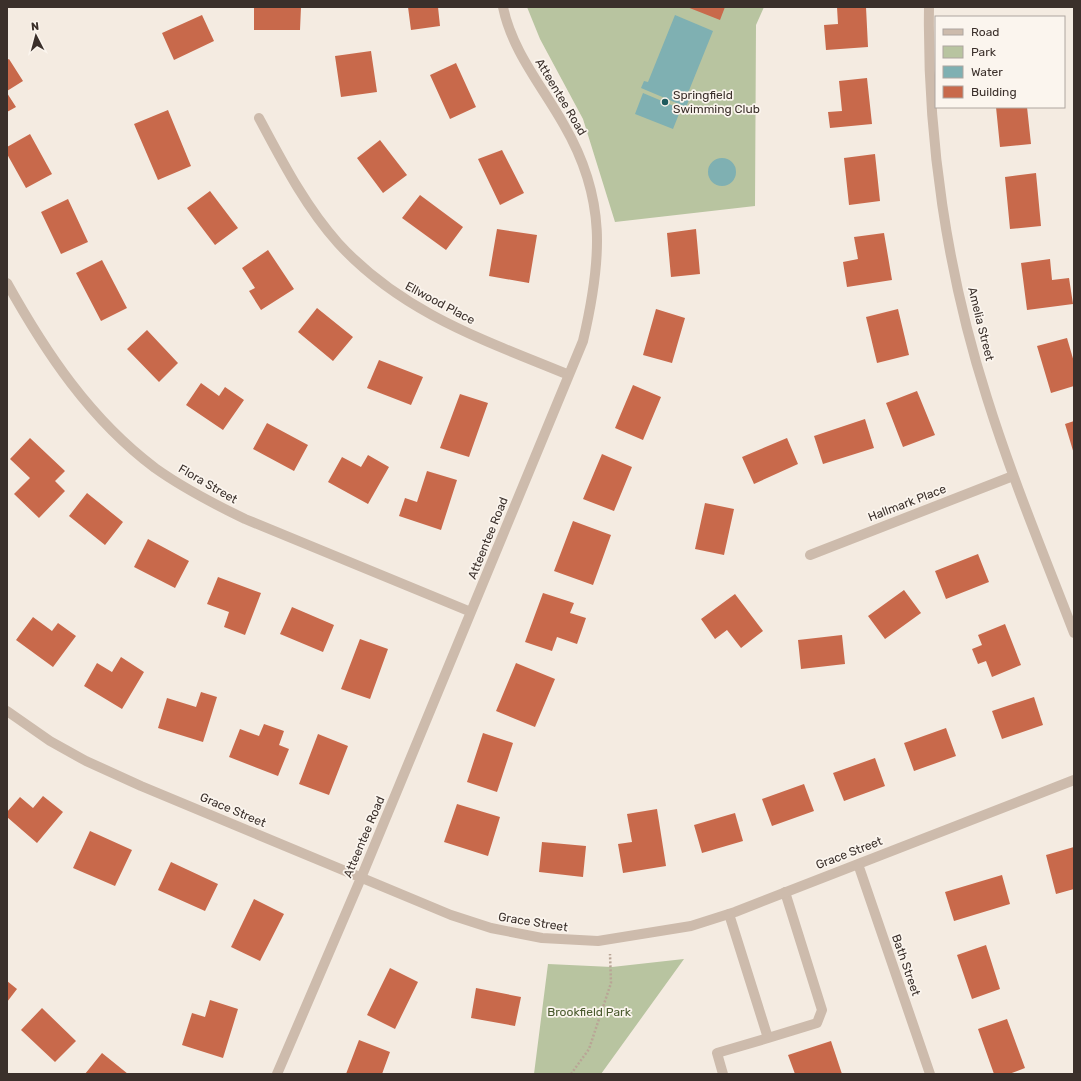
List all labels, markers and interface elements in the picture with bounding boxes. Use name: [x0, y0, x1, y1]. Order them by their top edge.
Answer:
north arrow: [16, 16, 56, 56]
legend: [935, 16, 1065, 108]
text: N: [30, 20, 40, 33]
text: Road: [971, 25, 999, 39]
text: Park: [971, 45, 997, 59]
street label: Atteentee Road: [533, 56, 589, 138]
text: Water: [971, 65, 1003, 79]
text: Building: [971, 85, 1017, 99]
place label: Springfield Swimming Club: [673, 88, 760, 116]
marker: Springfield Swimming Club: [660, 97, 670, 107]
street label: Ellwood Place: [403, 279, 478, 327]
street label: Amelia Street: [965, 286, 997, 363]
street label: Flora Street: [176, 462, 240, 507]
street label: Hallmark Place: [866, 482, 948, 524]
street label: Atteentee Road: [465, 495, 511, 581]
street label: Grace Street: [198, 790, 268, 830]
street label: Atteentee Road: [341, 794, 387, 880]
street label: Grace Street: [814, 834, 885, 872]
street label: Grace Street: [497, 910, 569, 934]
street label: Bath Street: [889, 932, 923, 998]
park label: Brookfield Park: [547, 1005, 632, 1019]

